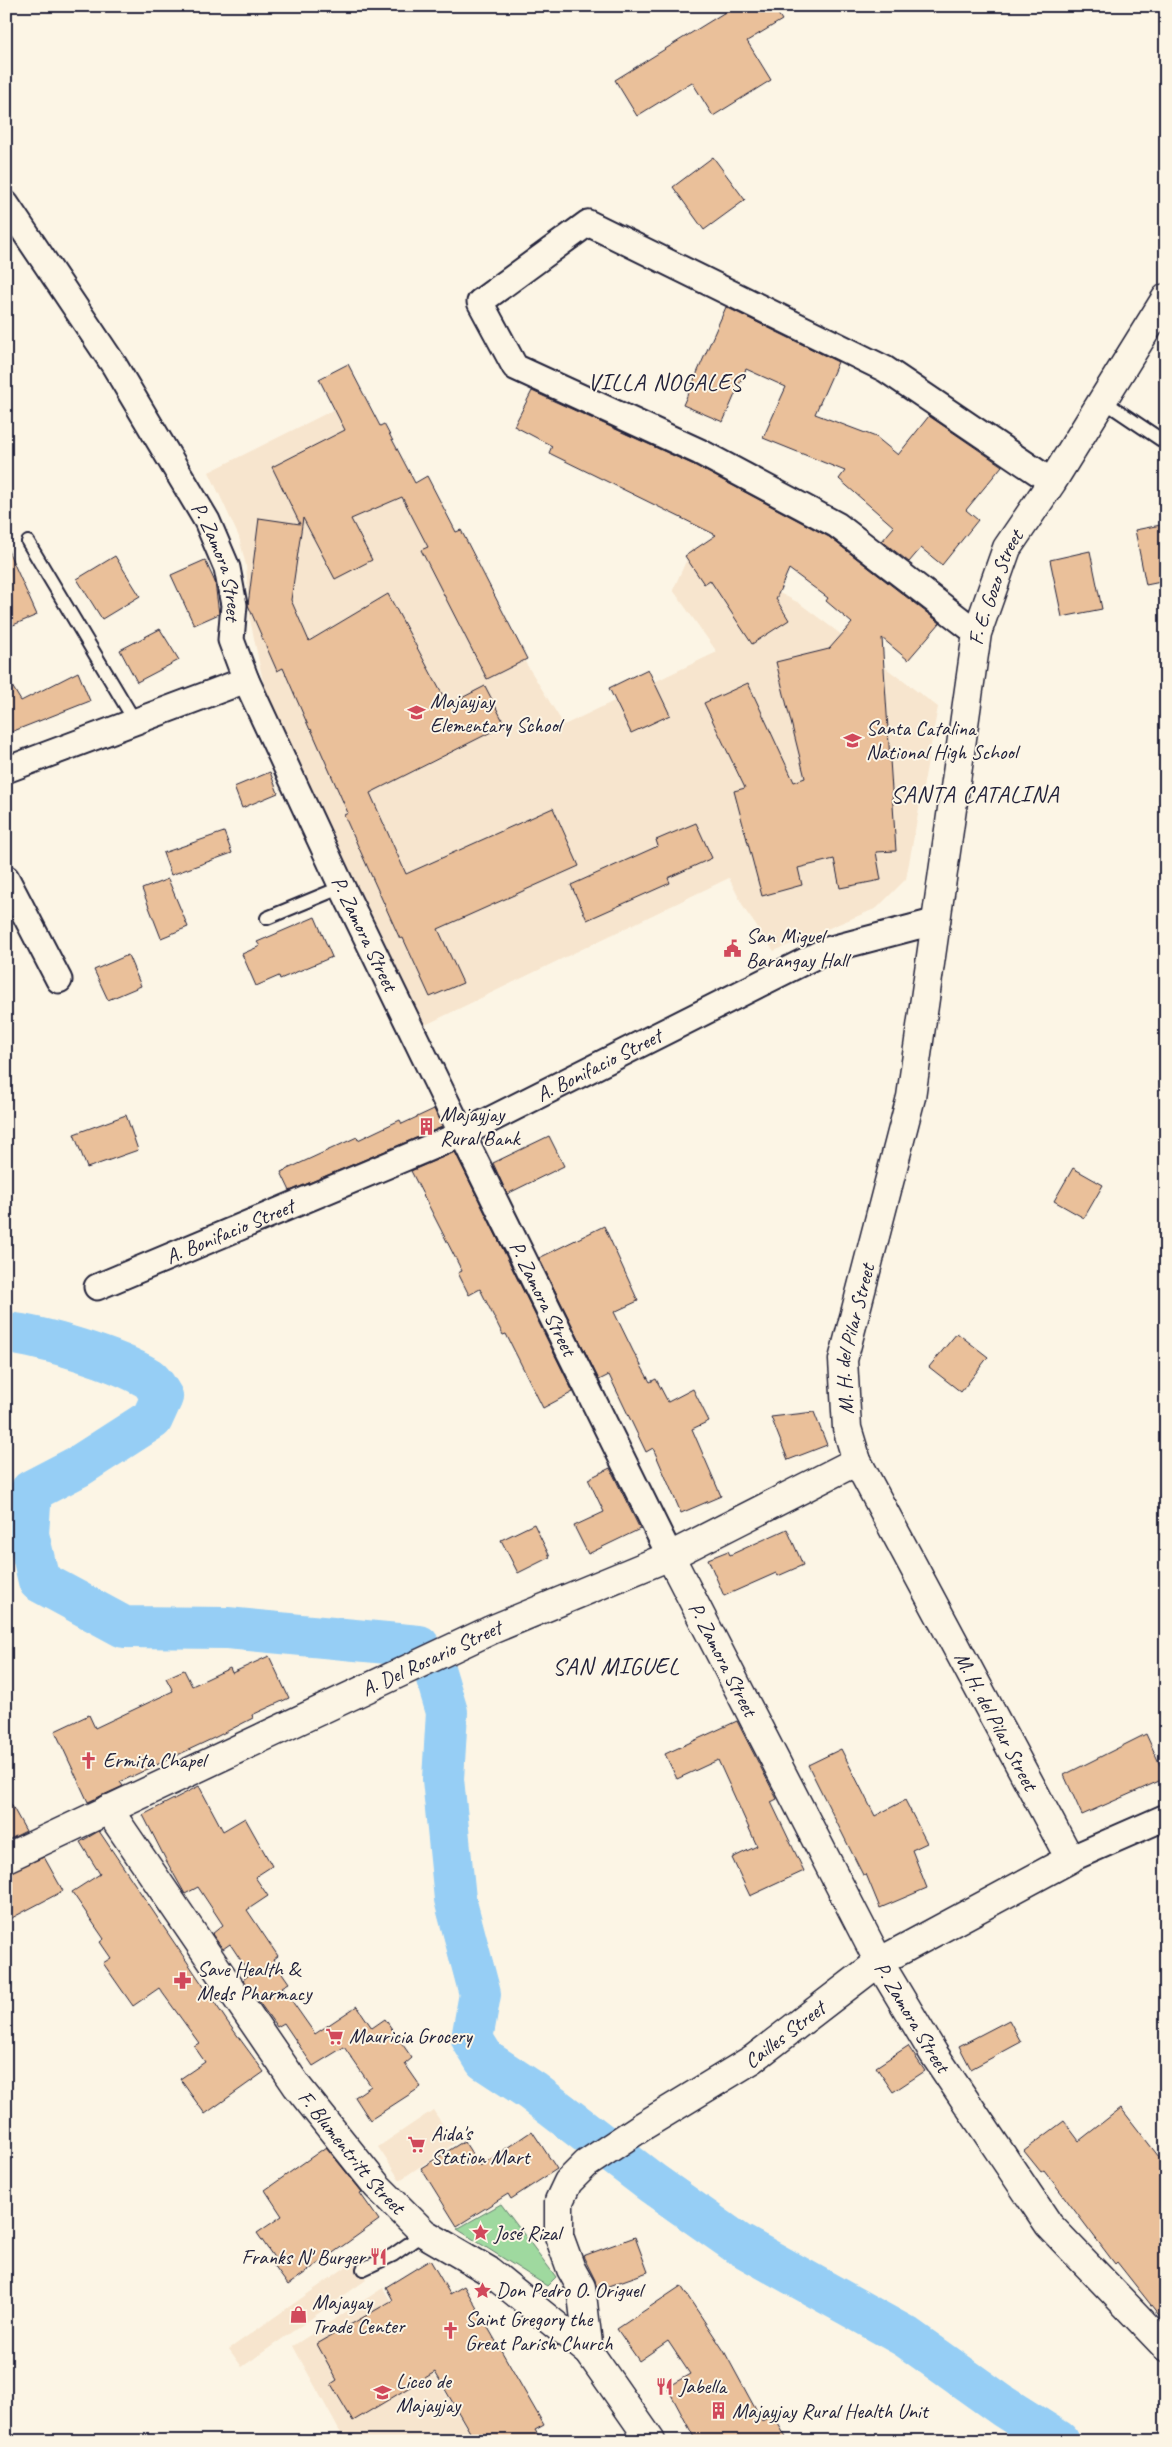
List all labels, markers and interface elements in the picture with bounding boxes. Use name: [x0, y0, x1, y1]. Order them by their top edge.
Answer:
district label: VILLA NOGALES: [587, 367, 746, 397]
street label: P. Zamora Street: [186, 497, 248, 624]
street label: F. E. Gozo Street: [962, 523, 1030, 647]
place label: Majayjay Elementary School: [430, 688, 565, 738]
school or university icon: Majayjay Elementary School: [406, 703, 426, 723]
place label: Santa Catalina National High School: [866, 715, 1021, 765]
school or university icon: Santa Catalina National High School: [842, 730, 862, 750]
district label: SANTA CATALINA: [891, 779, 1059, 809]
street label: P. Zamora Street: [326, 872, 404, 997]
place label: San Miguel Barangay Hall: [746, 923, 851, 973]
public building icon: San Miguel Barangay Hall: [722, 938, 742, 958]
street label: A. Bonifacio Street: [532, 1021, 668, 1107]
place label: Majayjay Rural Bank: [440, 1101, 522, 1151]
building icon: Majayjay Rural Bank: [416, 1116, 436, 1136]
street label: A. Bonifacio Street: [162, 1192, 301, 1270]
street label: P. Zamora Street: [504, 1237, 583, 1362]
street label: M. H. del Pilar Street: [830, 1259, 881, 1415]
street label: P. Zamora Street: [683, 1598, 764, 1722]
street label: A. Del Rosario Street: [357, 1613, 508, 1702]
street label: M. H. del Pilar Street: [949, 1647, 1044, 1796]
district label: SAN MIGUEL: [553, 1651, 679, 1681]
place label: Ermita Chapel: [103, 1747, 209, 1773]
church icon: Ermita Chapel: [79, 1750, 99, 1770]
place label: Save Health & Meds Pharmacy: [197, 1956, 313, 2006]
street label: P. Zamora Street: [869, 1957, 957, 2079]
pharmacy icon: Save Health & Meds Pharmacy: [173, 1971, 193, 1991]
street label: Cailles Street: [740, 1993, 833, 2074]
place label: Mauricia Grocery: [349, 2023, 473, 2049]
supermarket icon: Mauricia Grocery: [325, 2026, 345, 2046]
street label: F. Blumentritt Street: [293, 2085, 412, 2221]
place label: Aida's Station Mart: [431, 2120, 531, 2170]
supermarket icon: Aida's Station Mart: [407, 2135, 427, 2155]
place label: José Rizal: [493, 2220, 564, 2246]
place icon: José Rizal: [470, 2223, 490, 2243]
place label: Franks N' Burger: [241, 2244, 366, 2270]
restaurant icon: Franks N' Burger: [369, 2247, 389, 2267]
place label: Don Pedro O. Origuel: [496, 2277, 646, 2303]
place icon: Don Pedro O. Origuel: [472, 2280, 492, 2300]
place label: Majayay Trade Center: [312, 2289, 406, 2339]
shop icon: Majayay Trade Center: [288, 2304, 308, 2324]
place label: Saint Gregory the Great Parish Church: [465, 2306, 613, 2356]
church icon: Saint Gregory the Great Parish Church: [441, 2321, 461, 2341]
place label: Liceo de Majayjay: [396, 2368, 462, 2418]
place label: Jabella: [678, 2373, 728, 2399]
restaurant icon: Jabella: [655, 2376, 675, 2396]
school or university icon: Liceo de Majayjay: [372, 2383, 392, 2403]
place label: Majayjay Rural Health Unit: [732, 2398, 930, 2424]
building icon: Majayjay Rural Health Unit: [708, 2401, 728, 2421]

